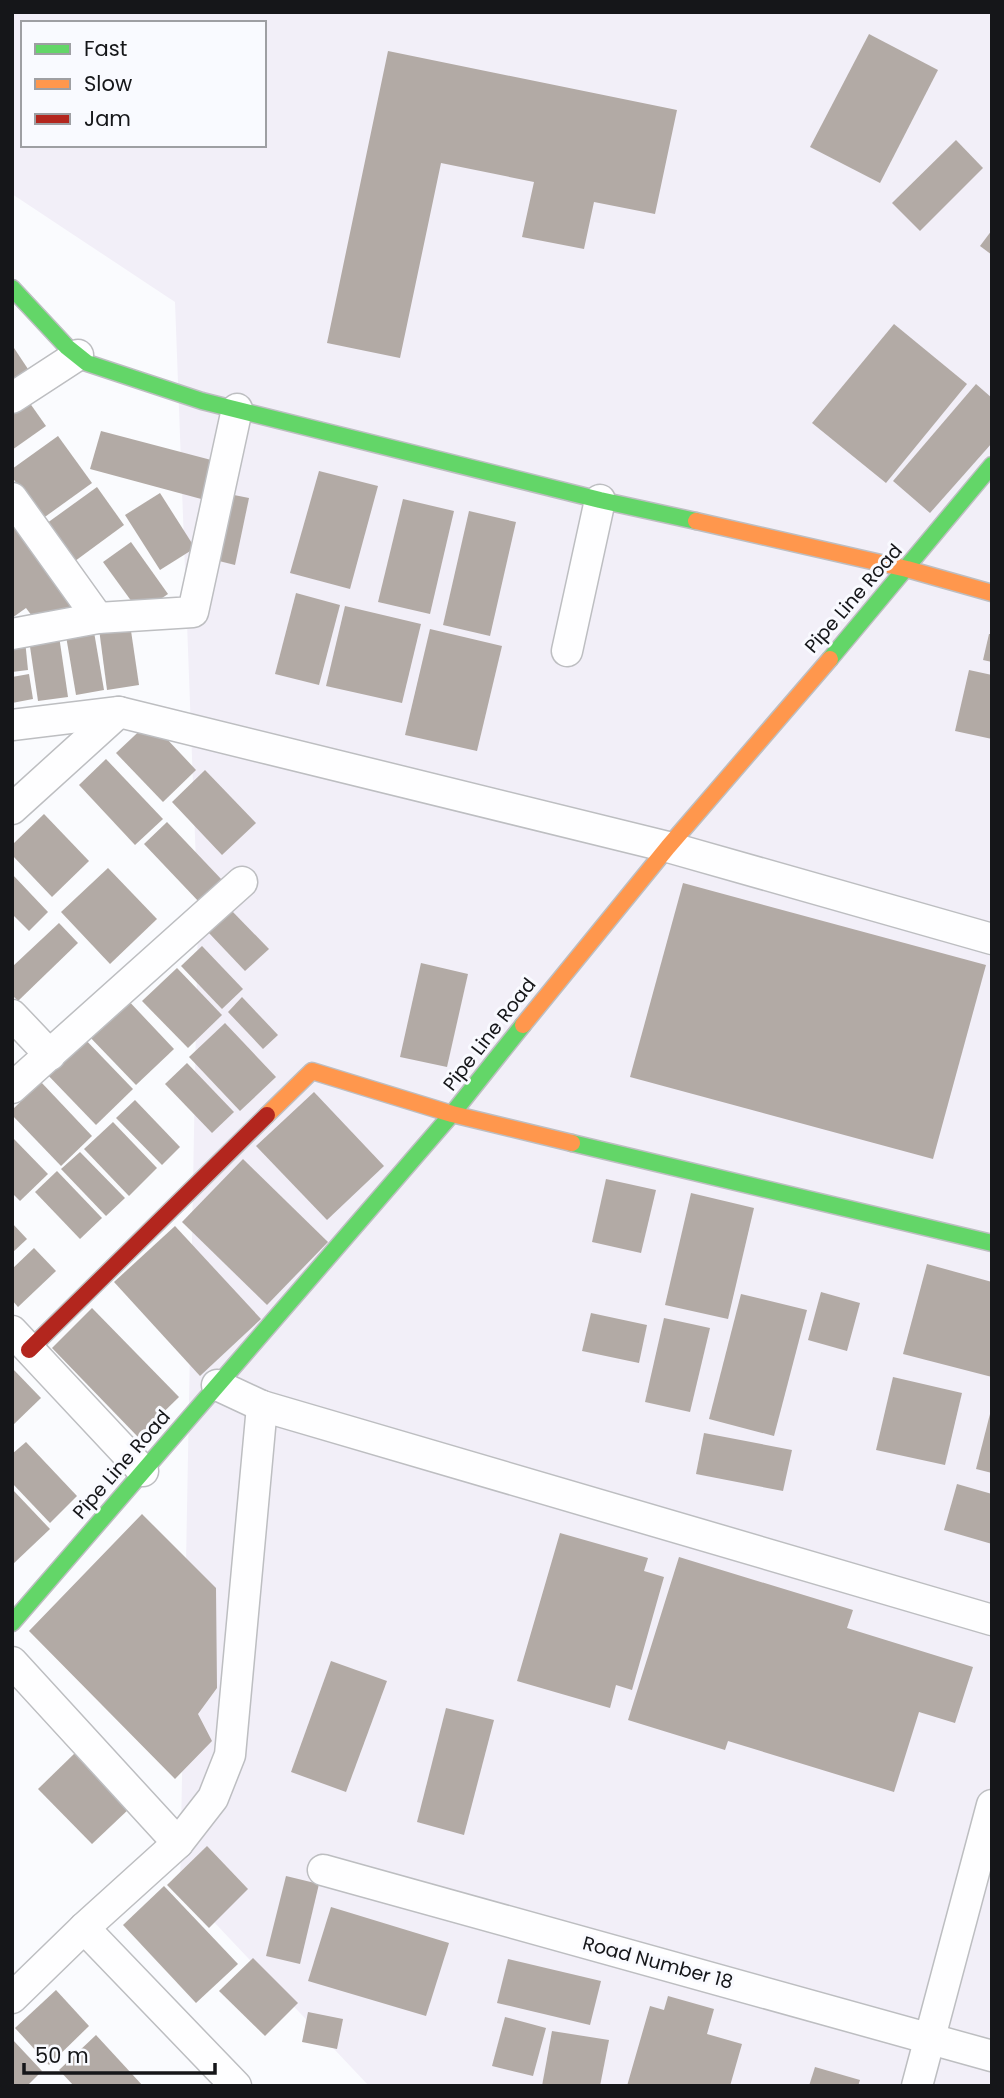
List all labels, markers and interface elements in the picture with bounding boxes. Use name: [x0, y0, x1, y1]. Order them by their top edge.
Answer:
legend: [21, 21, 266, 147]
text: Fast: [84, 34, 127, 63]
text: Slow: [84, 69, 132, 98]
text: Jam: [84, 104, 131, 133]
street label: Pipe Line Road: [798, 538, 908, 659]
street label: Pipe Line Road: [437, 972, 542, 1096]
street label: Pipe Line Road: [66, 1404, 176, 1525]
street label: Road Number 18: [580, 1929, 736, 1996]
scale bar: [24, 2032, 215, 2076]
text: 50 m: [35, 2041, 89, 2070]

